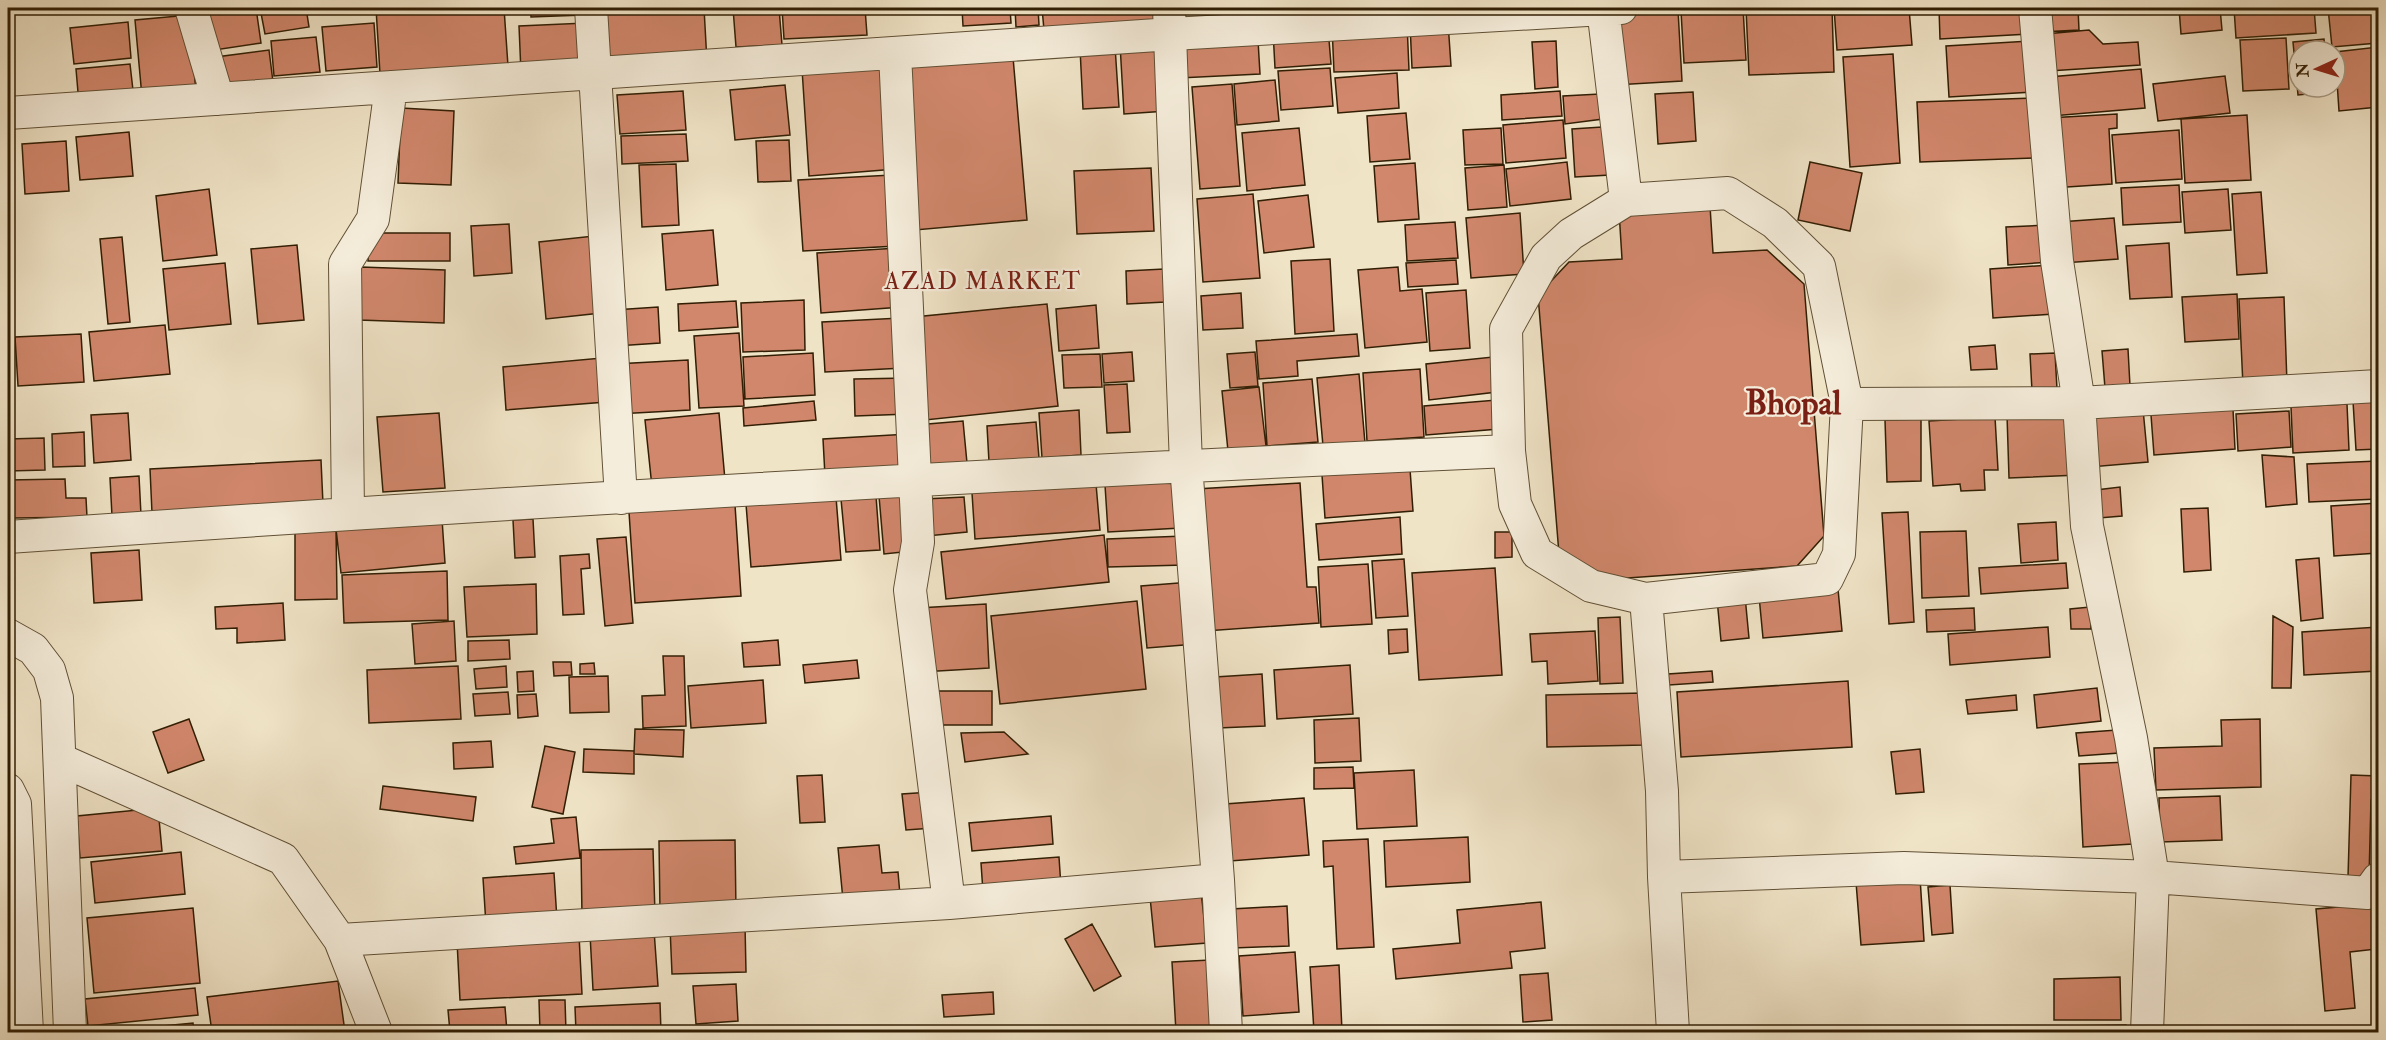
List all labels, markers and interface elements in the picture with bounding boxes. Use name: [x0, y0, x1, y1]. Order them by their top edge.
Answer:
north arrow: [2287, 39, 2347, 99]
text: N: [2293, 61, 2314, 79]
district label: AZAD MARKET: [883, 266, 1082, 297]
district label: Bhopal: [1745, 382, 1841, 425]

